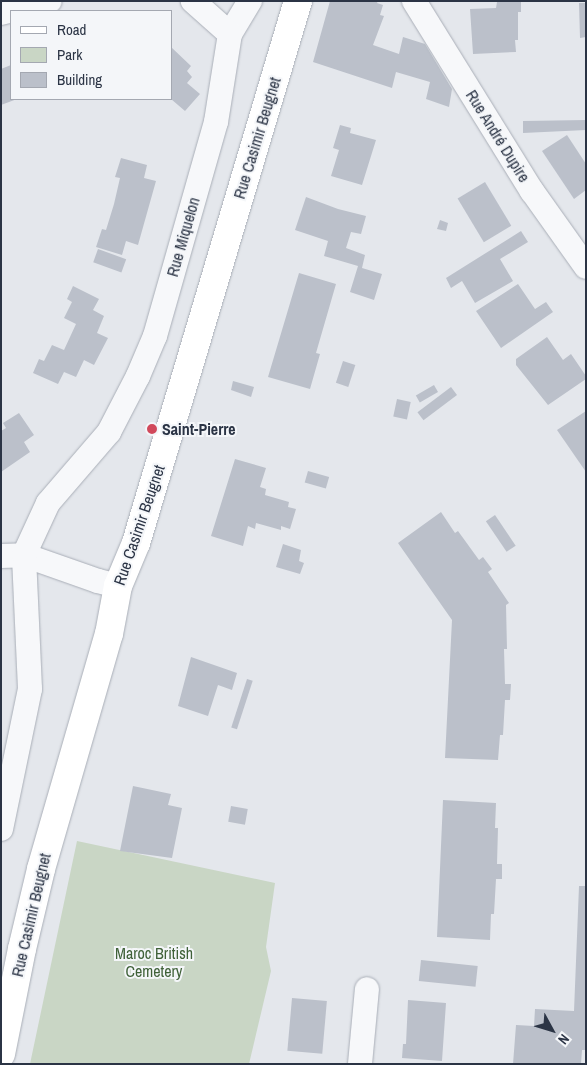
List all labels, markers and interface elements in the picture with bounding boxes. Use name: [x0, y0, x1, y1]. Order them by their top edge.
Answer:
legend: [10, 10, 172, 100]
text: Road: [57, 19, 86, 40]
text: Park: [57, 44, 82, 65]
text: Building: [57, 69, 102, 90]
street label: Rue Casimir Beugnet: [229, 75, 285, 201]
street label: Rue André Dupire: [462, 86, 534, 186]
street label: Rue Miquelon: [163, 195, 203, 279]
place label: Saint-Pierre: [162, 419, 236, 439]
marker: Saint-Pierre: [146, 423, 158, 435]
street label: Rue Casimir Beugnet: [109, 462, 169, 588]
street label: Rue Casimir Beugnet: [7, 851, 55, 979]
park label: Maroc British Cemetery: [115, 943, 193, 981]
north arrow: [527, 1005, 577, 1055]
text: N: [554, 1031, 573, 1048]

